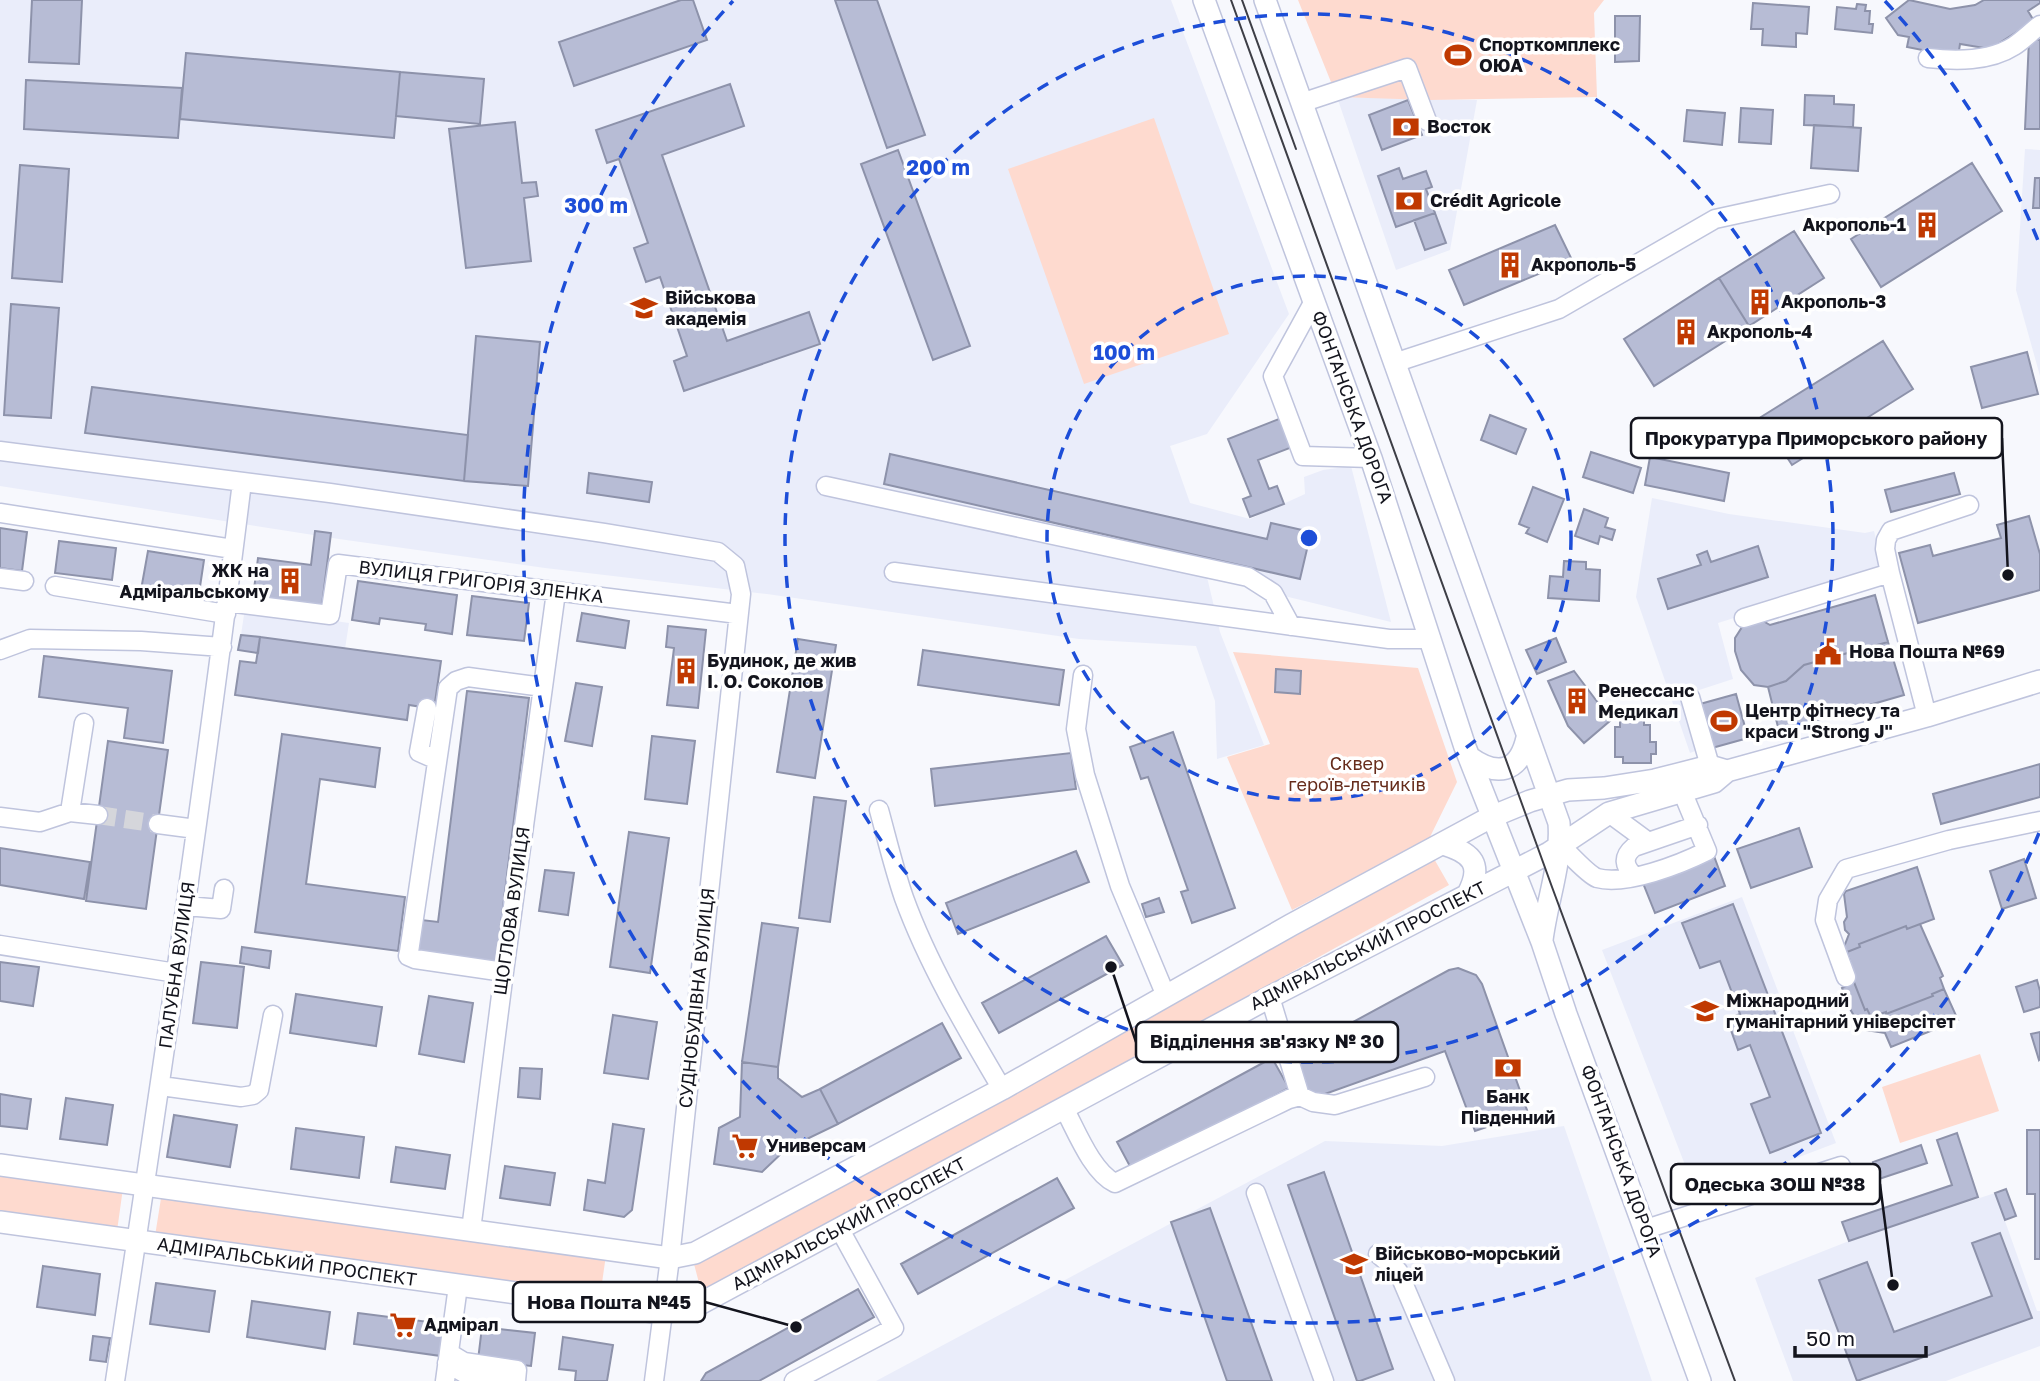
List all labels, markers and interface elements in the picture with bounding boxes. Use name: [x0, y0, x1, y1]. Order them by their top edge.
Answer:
place label: Спорткомплекс ОЮА: [1479, 33, 1620, 76]
sports icon: Спорткомплекс ОЮА: [1443, 40, 1473, 70]
bank icon: Восток: [1391, 112, 1421, 142]
place label: Восток: [1427, 115, 1492, 137]
text: 200 m: [906, 154, 970, 180]
bank icon: Crédit Agricole: [1394, 186, 1424, 216]
place label: Crédit Agricole: [1430, 189, 1562, 211]
text: 300 m: [564, 192, 628, 218]
building icon: Акрополь-1: [1912, 210, 1942, 240]
place label: Акрополь-1: [1802, 213, 1906, 235]
building icon: Акрополь-5: [1495, 250, 1525, 280]
place label: Акрополь-5: [1531, 253, 1636, 275]
place label: Військова академія: [665, 286, 756, 329]
building icon: Акрополь-3: [1745, 287, 1775, 317]
place label: Акрополь-3: [1781, 290, 1886, 312]
school or university icon: Військова академія: [629, 293, 659, 323]
street label: ФОНТАНСЬКА ДОРОГА: [1308, 307, 1398, 506]
building icon: Акрополь-4: [1671, 317, 1701, 347]
place label: Акрополь-4: [1707, 320, 1813, 342]
text: 100 m: [1093, 339, 1155, 365]
callout: Прокуратура Приморського району: [1631, 418, 2002, 458]
text: Прокуратура Приморського району: [1645, 426, 1988, 449]
centre of rings: [1297, 526, 1321, 550]
street label: ВУЛИЦЯ ГРИГОРІЯ ЗЛЕНКА: [357, 555, 605, 607]
place label: ЖК на Адміральському: [120, 559, 269, 602]
building icon: ЖК на Адміральському: [275, 566, 305, 596]
public building icon: Нова Пошта №69: [1813, 637, 1843, 667]
place label: Нова Пошта №69: [1849, 640, 2005, 662]
place label: Будинок, де жив І. О. Соколов: [707, 649, 857, 692]
building icon: Будинок, де жив І. О. Соколов: [671, 656, 701, 686]
place label: Ренессанс Медикал: [1598, 679, 1695, 722]
building icon: Ренессанс Медикал: [1562, 686, 1592, 716]
place label: Центр фітнесу та краси "Strong J": [1745, 699, 1900, 742]
sports icon: Центр фітнесу та краси "Strong J": [1709, 706, 1739, 736]
park label: Сквер героїв-летчиків: [1288, 752, 1426, 795]
street label: ЩОГЛОВА ВУЛИЦЯ: [488, 825, 534, 997]
street label: АДМІРАЛЬСЬКИЙ ПРОСПЕКТ: [1246, 876, 1489, 1014]
street label: ПАЛУБНА ВУЛИЦЯ: [153, 880, 199, 1050]
street label: СУДНОБУДІВНА ВУЛИЦЯ: [673, 887, 719, 1109]
place label: Міжнародний гуманітарний універсітет: [1726, 989, 1956, 1032]
school or university icon: Міжнародний гуманітарний універсітет: [1690, 996, 1720, 1026]
callout: Відділення зв'язку № 30: [1136, 1022, 1398, 1062]
text: Відділення зв'язку № 30: [1150, 1029, 1384, 1052]
bank icon: Банк Південний: [1493, 1053, 1523, 1083]
street label: ФОНТАНСЬКА ДОРОГА: [1577, 1061, 1667, 1260]
place label: Банк Південний: [1461, 1085, 1555, 1128]
supermarket icon: Универсам: [730, 1131, 760, 1161]
place label: Универсам: [766, 1134, 866, 1156]
street label: АДМІРАЛЬСЬКИЙ ПРОСПЕКТ: [728, 1152, 969, 1294]
callout: Одеська ЗОШ №38: [1671, 1164, 1880, 1204]
text: Одеська ЗОШ №38: [1685, 1172, 1865, 1195]
street label: АДМІРАЛЬСЬКИЙ ПРОСПЕКТ: [156, 1232, 418, 1290]
place label: Військово-морський ліцей: [1375, 1242, 1560, 1285]
school or university icon: Військово-морський ліцей: [1339, 1249, 1369, 1279]
callout: Нова Пошта №45: [513, 1282, 705, 1322]
text: Нова Пошта №45: [527, 1290, 691, 1313]
supermarket icon: Адмірал: [388, 1310, 418, 1340]
place label: Адмірал: [424, 1313, 499, 1335]
scale bar: [1795, 1314, 1926, 1358]
text: 50 m: [1806, 1325, 1855, 1351]

